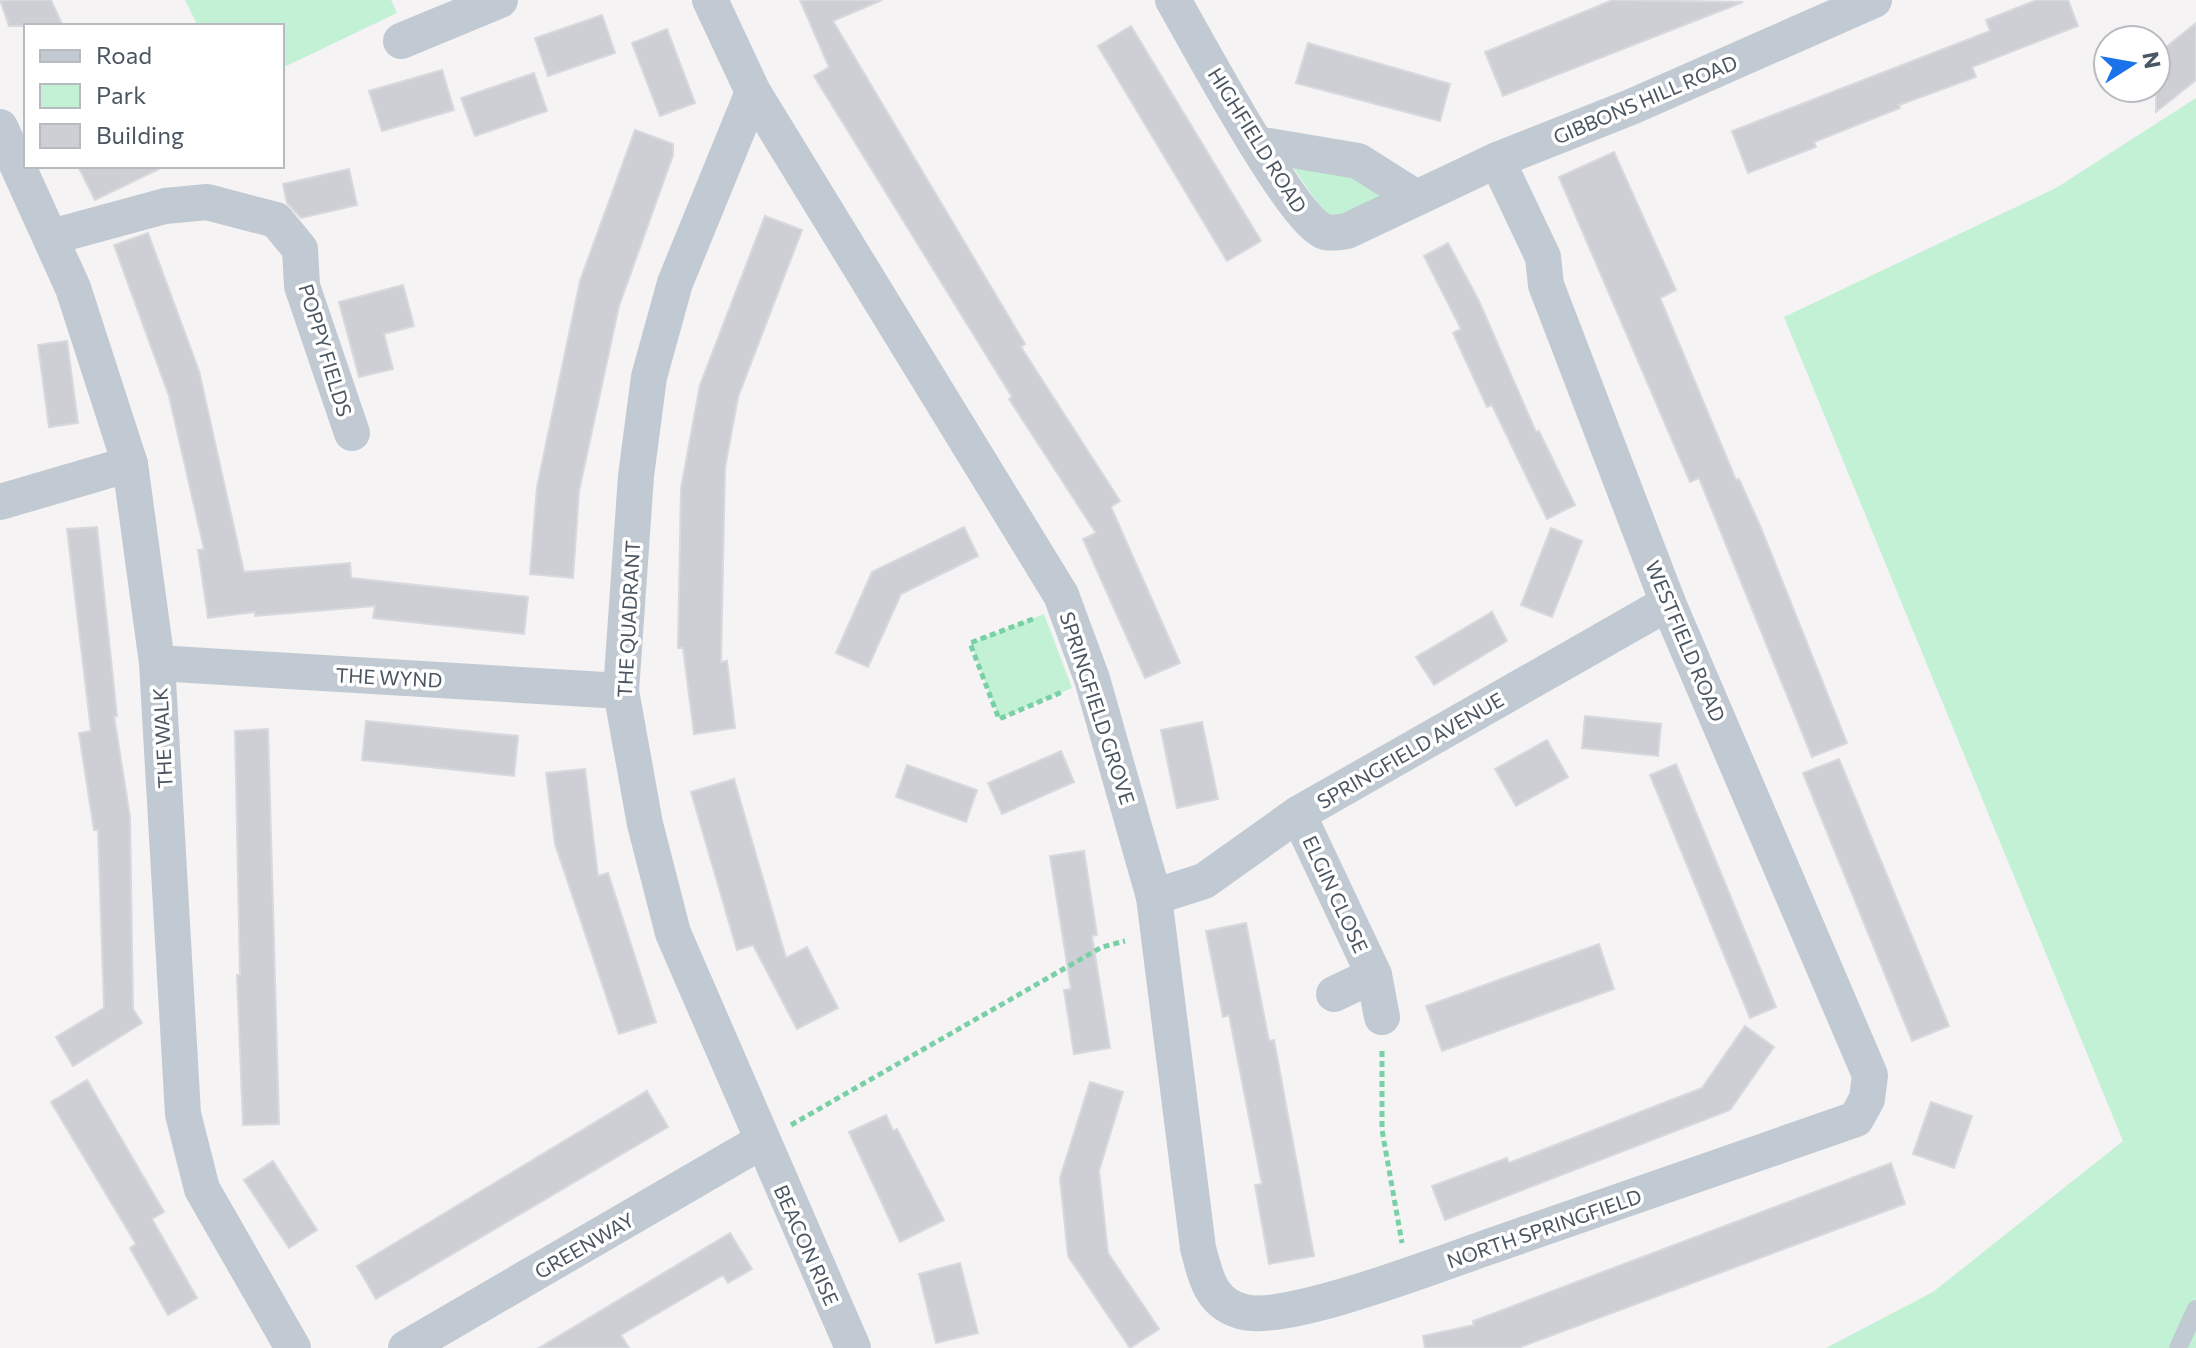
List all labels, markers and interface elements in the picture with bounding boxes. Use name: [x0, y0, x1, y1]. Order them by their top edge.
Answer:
legend: [24, 24, 284, 168]
north arrow: [2092, 24, 2172, 104]
text: Road: [96, 40, 152, 69]
street label: GIBBONS HILL ROAD: [1549, 49, 1741, 149]
text: N: [2137, 49, 2167, 71]
street label: HIGHFIELD ROAD: [1204, 63, 1312, 217]
text: Park: [96, 80, 146, 109]
text: Building: [96, 120, 184, 149]
street label: POPPY FIELDS: [294, 281, 358, 419]
street label: THE QUADRANT: [612, 540, 644, 698]
street label: WESTFIELD ROAD: [1641, 557, 1731, 725]
street label: SPRINGFIELD GROVE: [1055, 609, 1141, 807]
street label: THE WYND: [335, 662, 443, 692]
street label: THE WALK: [147, 687, 177, 789]
street label: SPRINGFIELD AVENUE: [1312, 687, 1508, 813]
street label: ELGIN CLOSE: [1298, 831, 1374, 957]
street label: BEACON RISE: [770, 1181, 844, 1309]
street label: NORTH SPRINGFIELD: [1444, 1183, 1644, 1273]
street label: GREENWAY: [530, 1207, 638, 1283]

